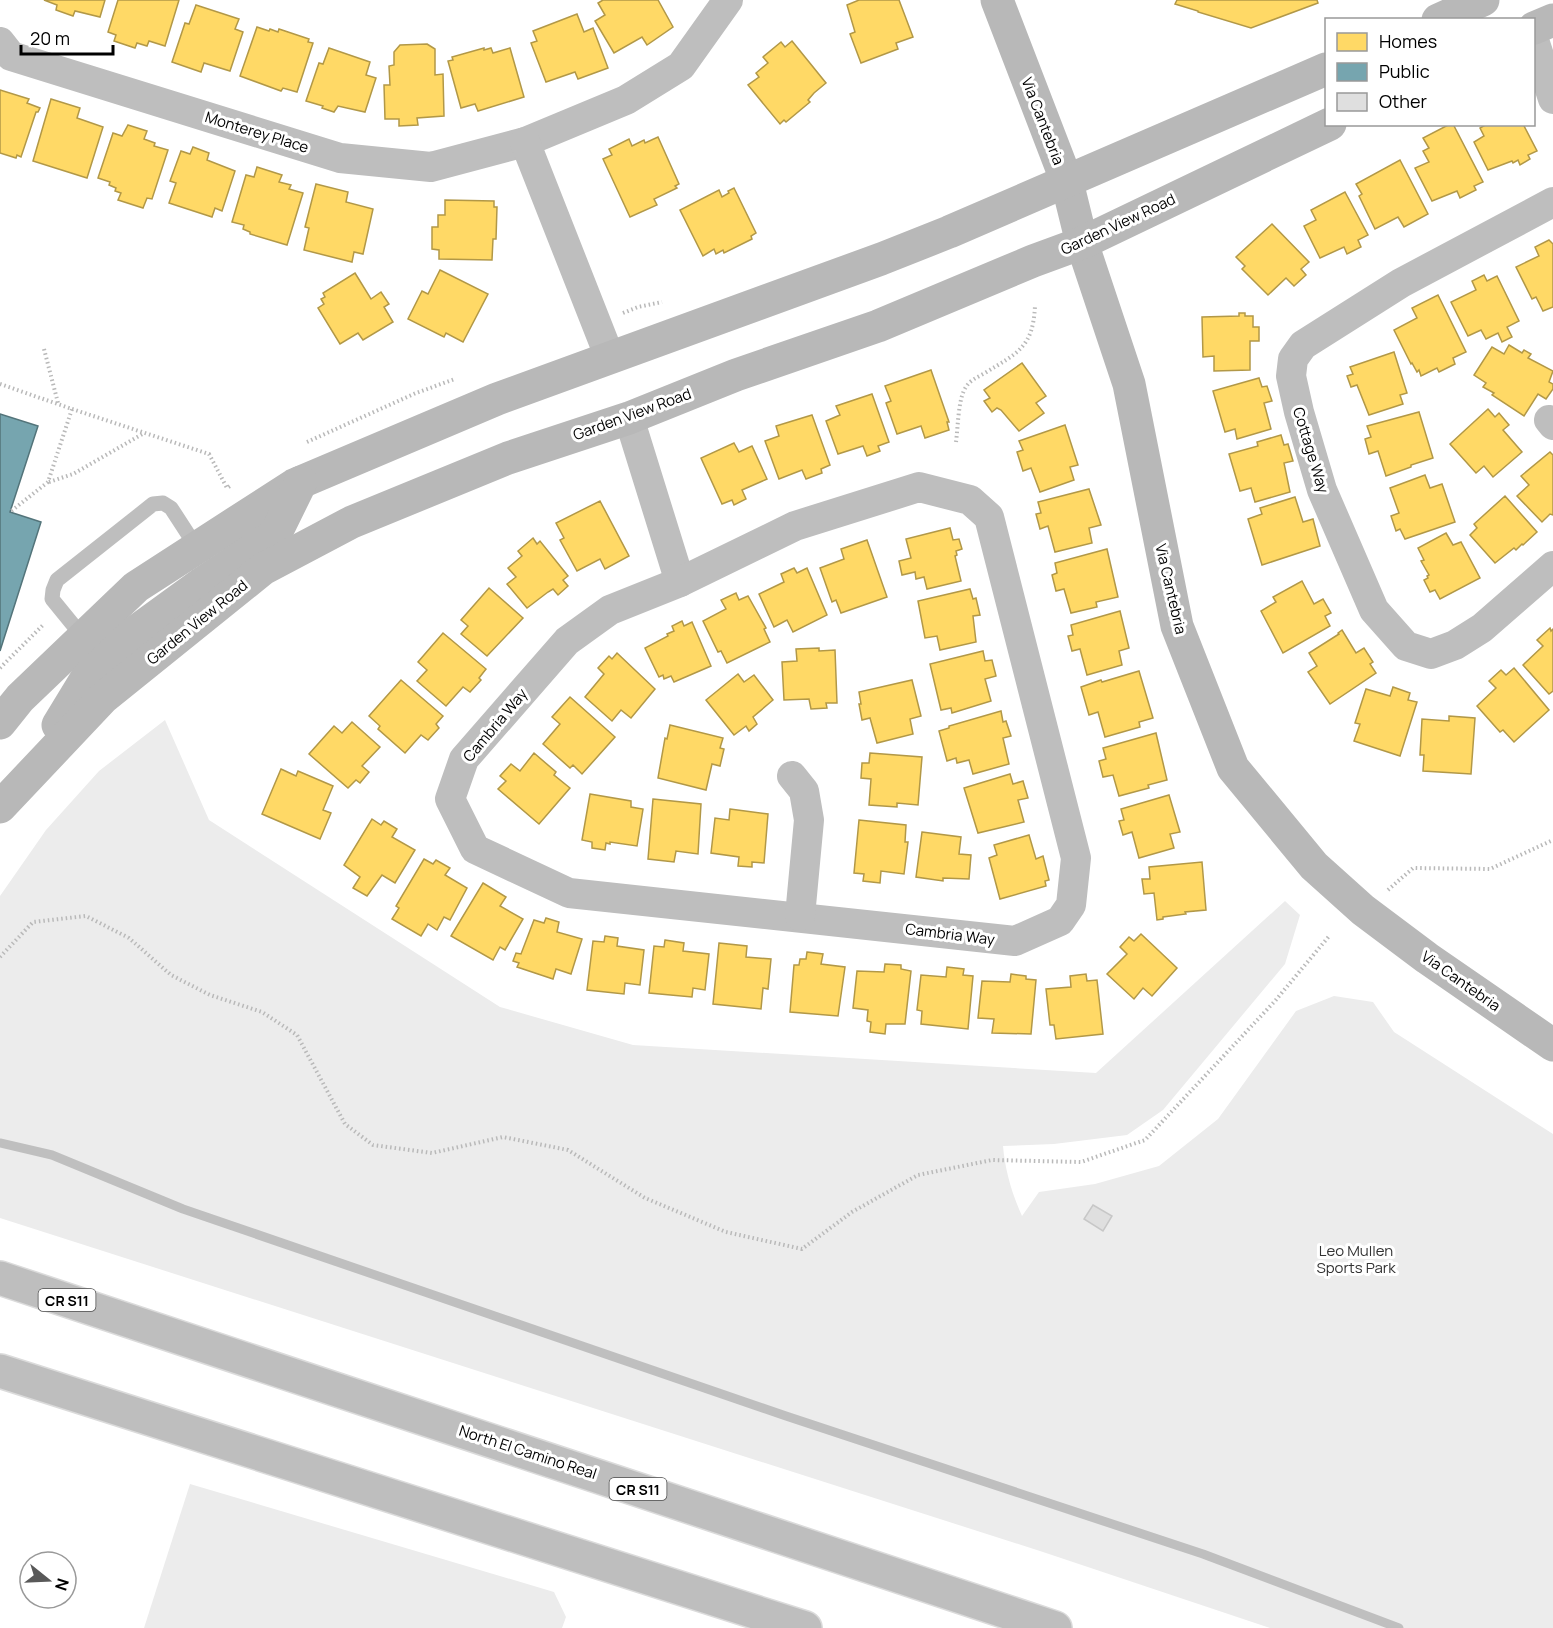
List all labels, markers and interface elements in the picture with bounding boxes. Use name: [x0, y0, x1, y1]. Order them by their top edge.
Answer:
scale bar: [21, 18, 112, 56]
legend: [1325, 18, 1535, 126]
text: 20 m: [30, 26, 70, 50]
text: Homes: [1379, 29, 1437, 53]
text: Public: [1379, 59, 1430, 83]
street label: Via Cantebria: [1017, 74, 1069, 168]
text: Other: [1379, 89, 1427, 113]
street label: Monterey Place: [203, 106, 312, 158]
street label: Garden View Road: [1057, 188, 1179, 260]
street label: Garden View Road: [570, 383, 694, 445]
street label: Cottage Way: [1288, 404, 1334, 496]
street label: Via Cantebria: [1150, 542, 1192, 636]
street label: Garden View Road: [142, 575, 252, 669]
street label: Cambria Way: [458, 684, 532, 766]
street label: Cambria Way: [904, 918, 996, 950]
street label: Via Cantebria: [1417, 946, 1505, 1016]
park label: Leo Mullen Sports Park: [1316, 1240, 1396, 1278]
road number: CR S11: [38, 1289, 96, 1311]
street label: North El Camino Real: [457, 1420, 599, 1484]
road number: CR S11: [610, 1478, 666, 1500]
north arrow: [18, 1550, 78, 1610]
text: N: [50, 1576, 75, 1594]

